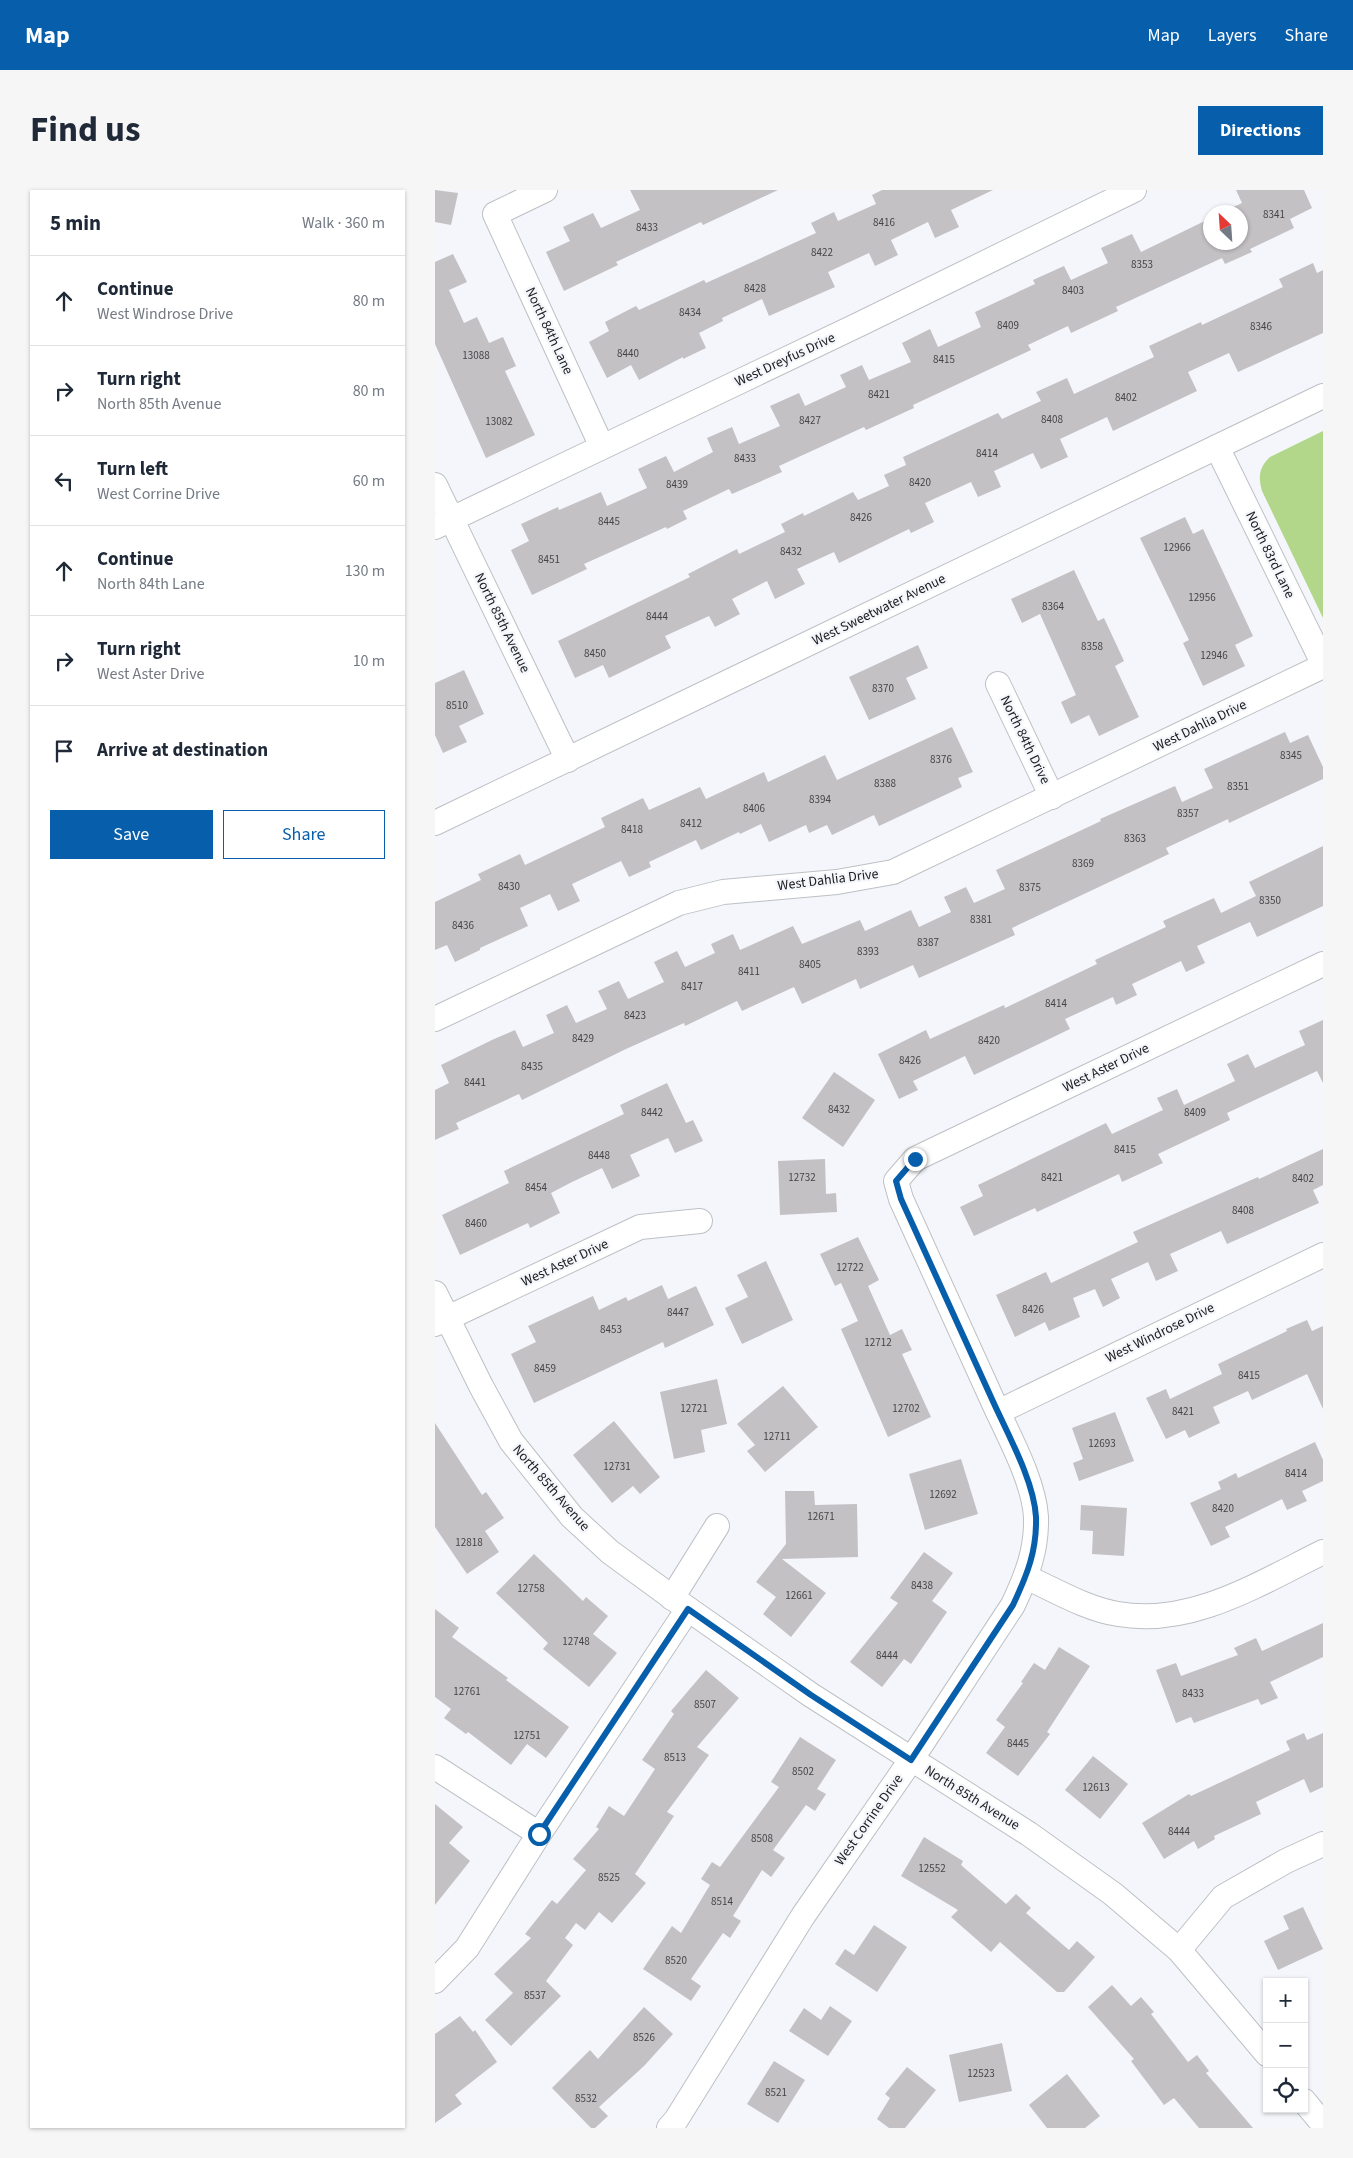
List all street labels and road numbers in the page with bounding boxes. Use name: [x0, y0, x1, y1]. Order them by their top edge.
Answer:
street label: North 84th Lane: [520, 284, 578, 378]
street label: West Dreyfus Drive: [732, 328, 839, 392]
street label: North 83rd Lane: [1240, 508, 1300, 602]
street label: West Sweetwater Avenue: [809, 569, 949, 651]
street label: North 85th Avenue: [469, 570, 535, 676]
street label: North 84th Drive: [995, 692, 1055, 788]
street label: West Dahlia Drive: [1150, 695, 1250, 757]
street label: West Dahlia Drive: [776, 864, 880, 896]
street label: West Aster Drive: [1059, 1038, 1153, 1098]
street label: West Aster Drive: [518, 1234, 612, 1292]
street label: West Windrose Drive: [1102, 1298, 1218, 1368]
street label: North 85th Avenue: [508, 1440, 594, 1536]
street label: North 85th Avenue: [921, 1761, 1024, 1835]
street label: West Corrine Drive: [830, 1770, 908, 1870]

